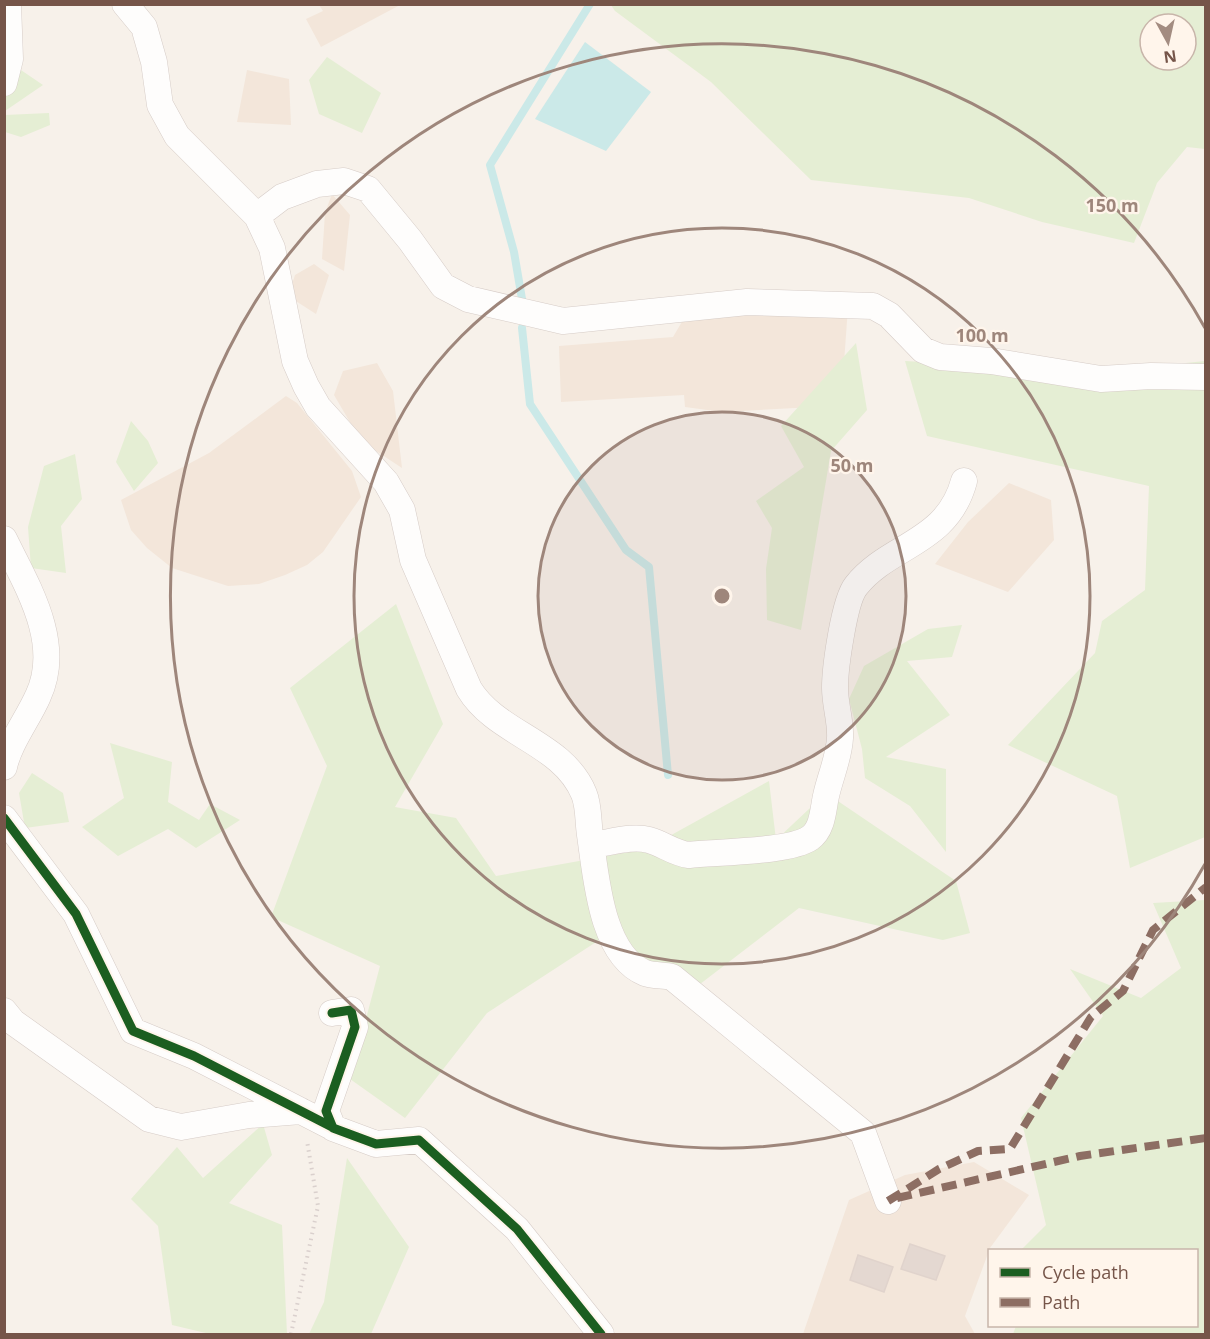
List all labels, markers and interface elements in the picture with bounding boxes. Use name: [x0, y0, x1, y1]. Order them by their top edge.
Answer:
north arrow: [1138, 12, 1198, 72]
text: N: [1162, 45, 1178, 69]
text: 150 m: [1085, 193, 1139, 217]
text: 100 m: [955, 323, 1009, 347]
text: 50 m: [831, 453, 873, 477]
centre of rings: [712, 586, 732, 606]
legend: [988, 1249, 1198, 1327]
text: Cycle path: [1042, 1260, 1129, 1284]
text: Path: [1042, 1290, 1080, 1314]

